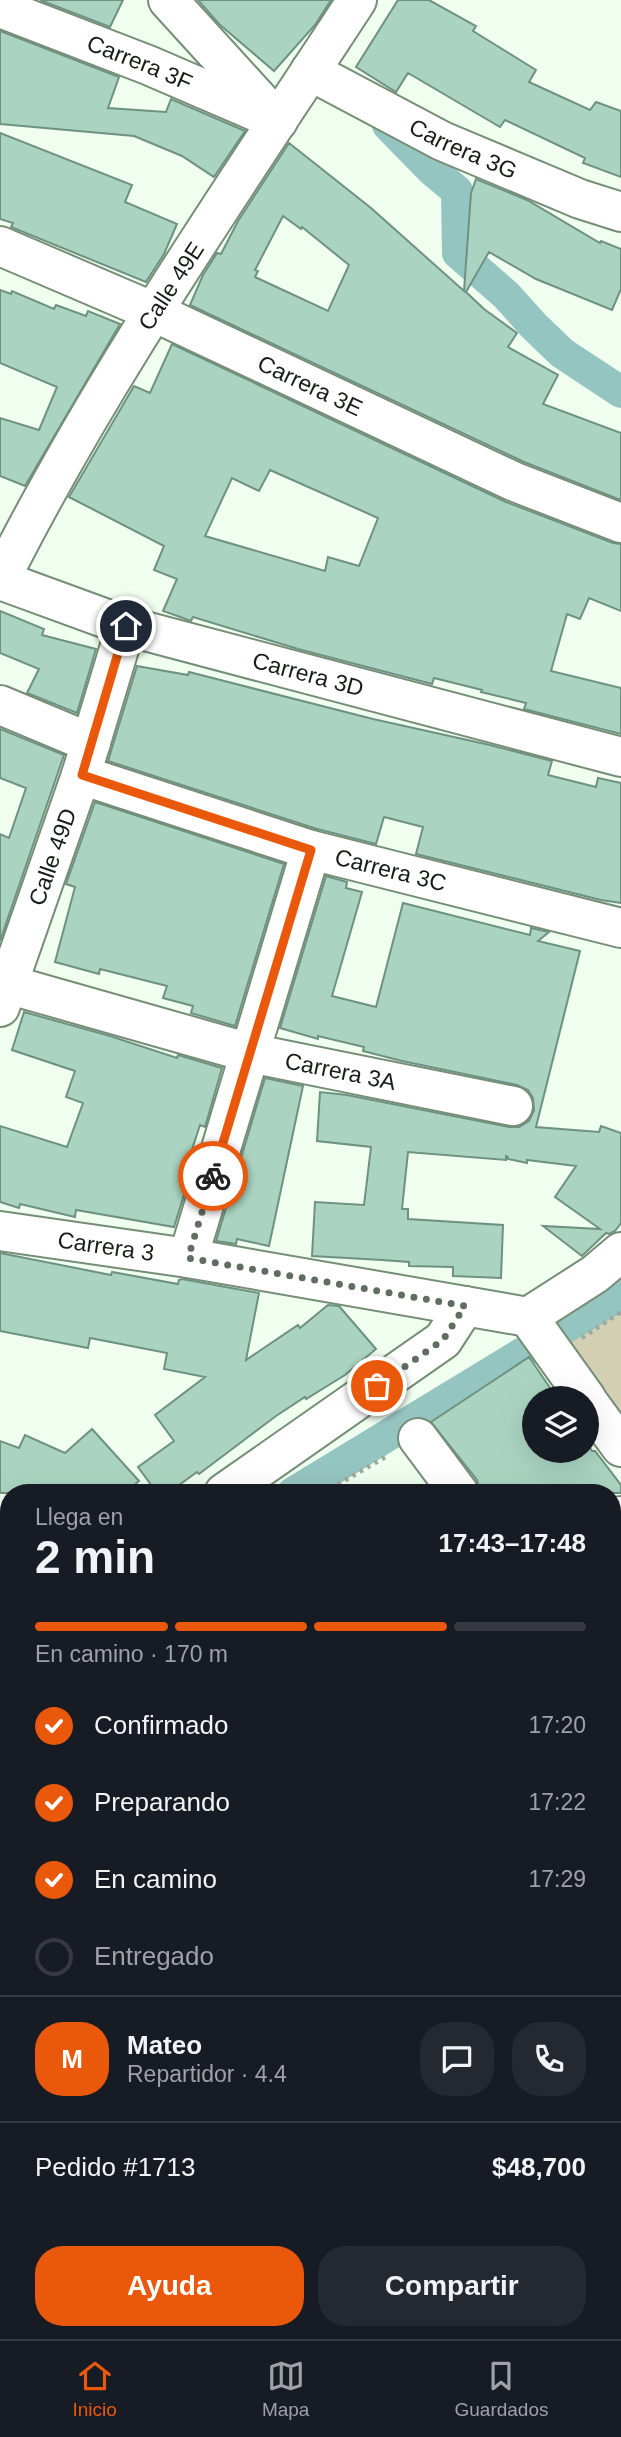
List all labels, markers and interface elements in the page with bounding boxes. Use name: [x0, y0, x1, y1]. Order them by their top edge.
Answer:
street label: Carrera 3F: [83, 30, 196, 96]
street label: Carrera 3G: [405, 113, 521, 184]
street label: Calle 49E: [133, 237, 209, 335]
street label: Carrera 3E: [254, 350, 366, 421]
pin: [96, 596, 156, 656]
icon: home: [107, 607, 145, 645]
street label: Carrera 3D: [250, 647, 366, 701]
street label: Calle 49D: [23, 805, 81, 909]
street label: Carrera 3C: [332, 844, 449, 897]
street label: Carrera 3A: [283, 1047, 399, 1095]
courier: [178, 1141, 248, 1211]
icon: bike: [194, 1157, 232, 1195]
street label: Carrera 3: [56, 1226, 156, 1266]
pin: [347, 1356, 407, 1416]
icon: bag: [358, 1367, 396, 1405]
map controls: [522, 1386, 599, 1463]
button: layers: [522, 1386, 599, 1463]
text: Llega en: [35, 1504, 123, 1530]
text: 17:43–17:48: [439, 1528, 586, 1558]
text: 2 min: [35, 1531, 155, 1583]
text: En camino · 170 m: [35, 1641, 228, 1667]
icon: check: [35, 1707, 73, 1745]
text: Confirmado: [94, 1710, 228, 1740]
text: 17:20: [528, 1712, 586, 1738]
icon: check: [35, 1784, 73, 1822]
text: Preparando: [94, 1787, 230, 1817]
text: 17:22: [528, 1789, 586, 1815]
icon: check: [35, 1861, 73, 1899]
text: En camino: [94, 1864, 217, 1894]
text: 17:29: [528, 1866, 586, 1892]
text: Entregado: [94, 1941, 214, 1971]
button: chat: [420, 2022, 494, 2096]
button: phone: [512, 2022, 586, 2096]
text: Mateo: [127, 2030, 202, 2060]
text: M: [61, 2044, 83, 2074]
text: Repartidor · 4.4: [127, 2061, 287, 2087]
text: Pedido #1713: [35, 2152, 195, 2182]
text: $48,700: [492, 2152, 586, 2182]
button: Ayuda: [35, 2246, 304, 2326]
button: Compartir: [318, 2246, 586, 2326]
tab: Inicio: [73, 2357, 117, 2421]
tab: Mapa: [262, 2357, 309, 2421]
tab: Guardados: [454, 2357, 548, 2421]

